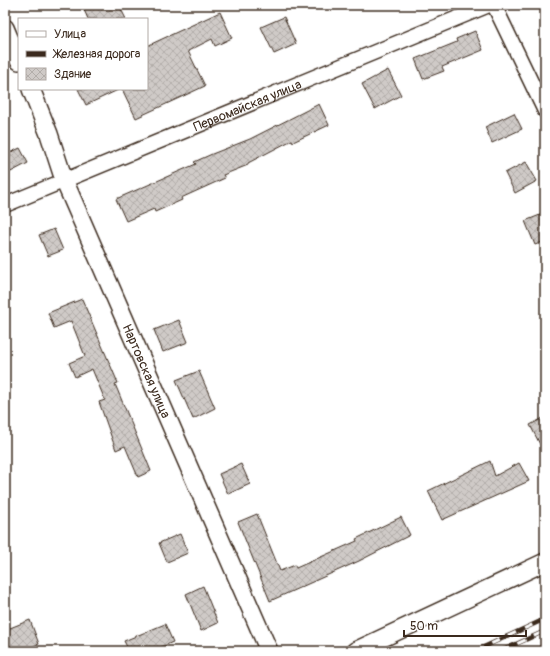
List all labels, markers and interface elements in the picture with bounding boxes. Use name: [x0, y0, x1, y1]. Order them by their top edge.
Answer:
legend: [18, 18, 148, 90]
text: Улица: [54, 27, 86, 42]
text: Железная дорога: [52, 47, 141, 62]
text: Здание: [54, 67, 91, 82]
street label: Первомайская улица: [191, 76, 304, 135]
street label: Нартовская улица: [119, 322, 174, 421]
scale bar: [404, 612, 526, 638]
text: 50 m: [410, 619, 438, 634]

